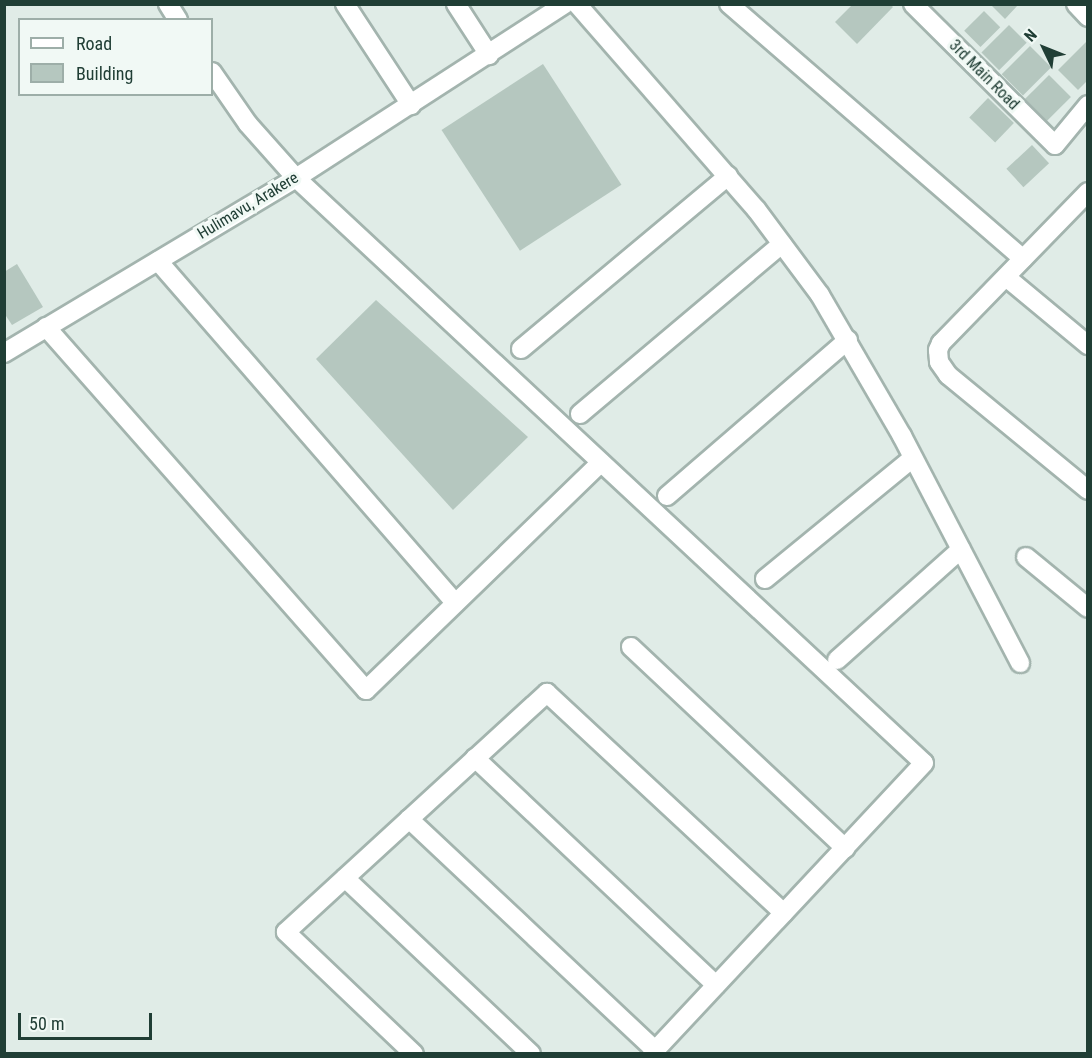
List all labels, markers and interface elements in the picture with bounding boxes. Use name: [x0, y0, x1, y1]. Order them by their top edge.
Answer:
legend: [18, 18, 213, 96]
north arrow: [1014, 18, 1074, 78]
text: N: [1020, 25, 1041, 45]
text: Road: [76, 33, 112, 54]
street label: 3rd Main Road: [945, 36, 1023, 114]
text: Building: [76, 63, 133, 84]
street label: Hulimavu, Arakere: [194, 168, 302, 244]
scale bar: [21, 1001, 154, 1039]
text: 50 m: [29, 1013, 64, 1034]

